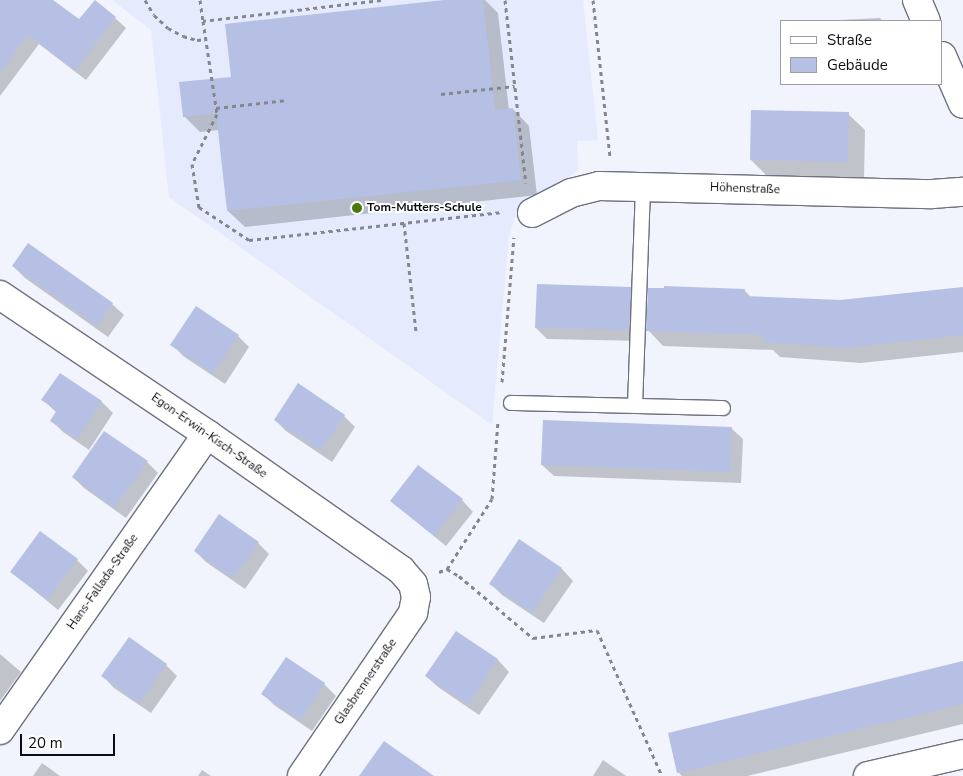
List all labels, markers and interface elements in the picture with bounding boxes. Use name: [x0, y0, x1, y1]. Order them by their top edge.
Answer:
legend: [780, 20, 943, 85]
text: Straße: [827, 30, 872, 50]
text: Gebäude: [827, 55, 888, 75]
street label: Höhenstraße: [710, 181, 780, 197]
place label: Tom-Mutters-Schule: [367, 201, 482, 215]
marker: Tom-Mutters-Schule: [351, 202, 363, 214]
street label: Egon-Erwin-Kisch-Straße: [148, 390, 270, 482]
street label: Hans-Fallada-Straße: [65, 531, 141, 633]
street label: Glasbrennerstraße: [332, 636, 400, 728]
scale bar: [22, 724, 118, 756]
text: 20 m: [28, 733, 63, 753]

